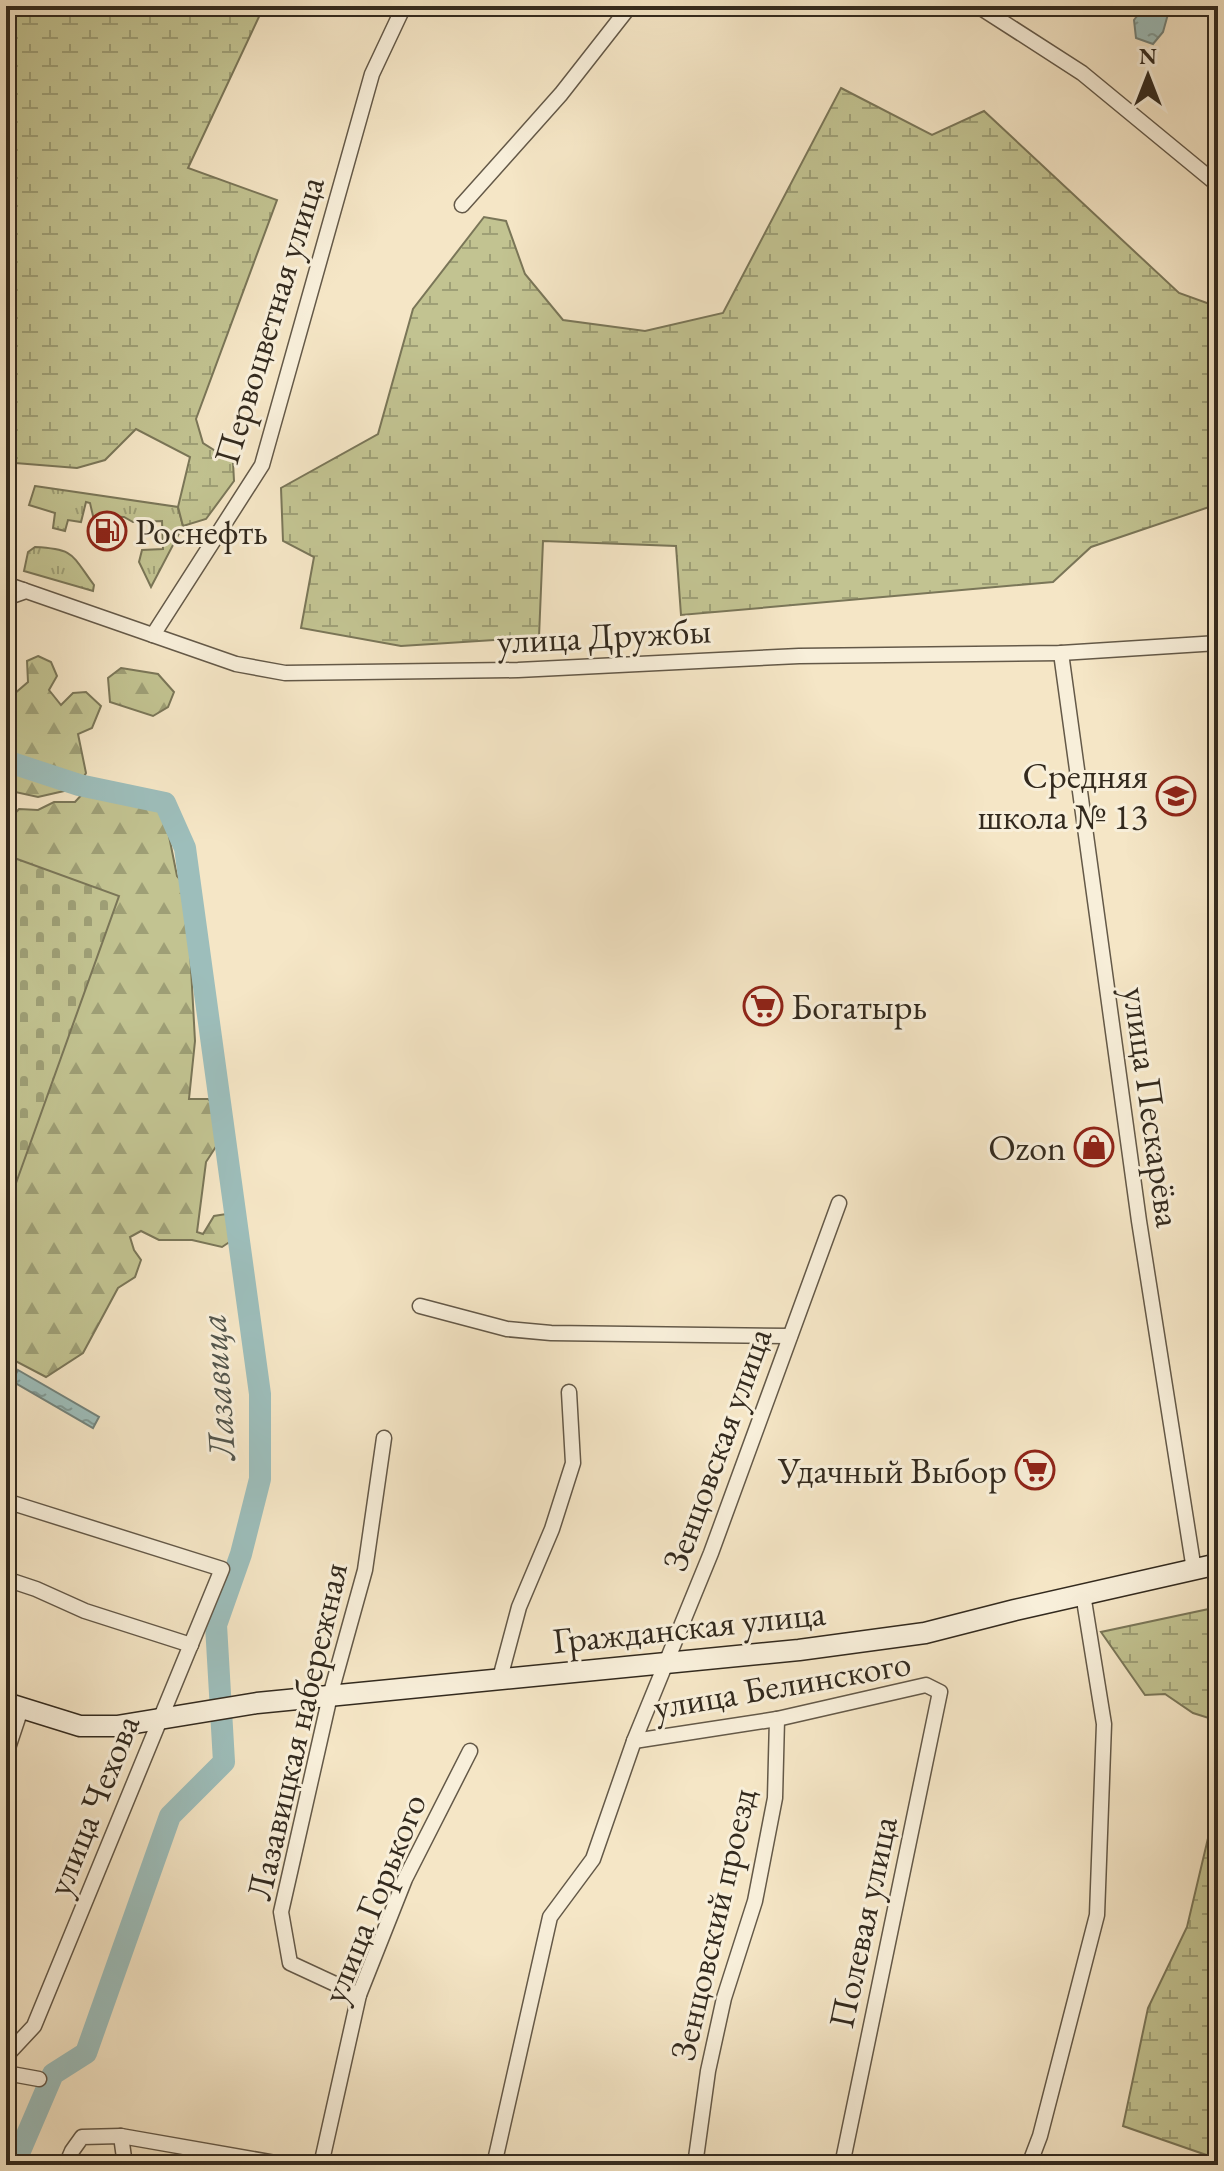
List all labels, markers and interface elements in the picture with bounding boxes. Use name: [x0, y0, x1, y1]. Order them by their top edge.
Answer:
north arrow: [1108, 36, 1188, 116]
text: N: [1139, 42, 1157, 71]
street label: Первоцветная улица: [202, 170, 335, 470]
place label: Роснефть: [135, 508, 268, 555]
fuel station icon: Роснефть: [86, 510, 128, 552]
street label: улица Дружбы: [496, 606, 712, 665]
place label: Средняя школа № 13: [978, 752, 1148, 840]
school or university icon: Средняя школа № 13: [1155, 775, 1197, 817]
place label: Богатырь: [791, 983, 927, 1030]
street label: улица Пескарёва: [1112, 984, 1193, 1231]
supermarket icon: Богатырь: [742, 985, 784, 1027]
place label: Ozon: [988, 1124, 1066, 1171]
shop icon: Ozon: [1073, 1126, 1115, 1168]
water label: Лазавица: [187, 1312, 246, 1464]
street label: Зенцовская улица: [651, 1321, 782, 1577]
place label: Удачный Выбор: [777, 1447, 1007, 1494]
supermarket icon: Удачный Выбор: [1014, 1449, 1056, 1491]
street label: Лазавицкая набережная: [235, 1558, 358, 1905]
street label: Гражданская улица: [550, 1589, 828, 1664]
street label: улица Белинского: [650, 1639, 914, 1730]
street label: улица Чехова: [35, 1707, 150, 1903]
street label: Зенцовский проезд: [658, 1784, 767, 2065]
street label: улица Горького: [310, 1786, 437, 2010]
street label: Полевая улица: [817, 1811, 908, 2032]

